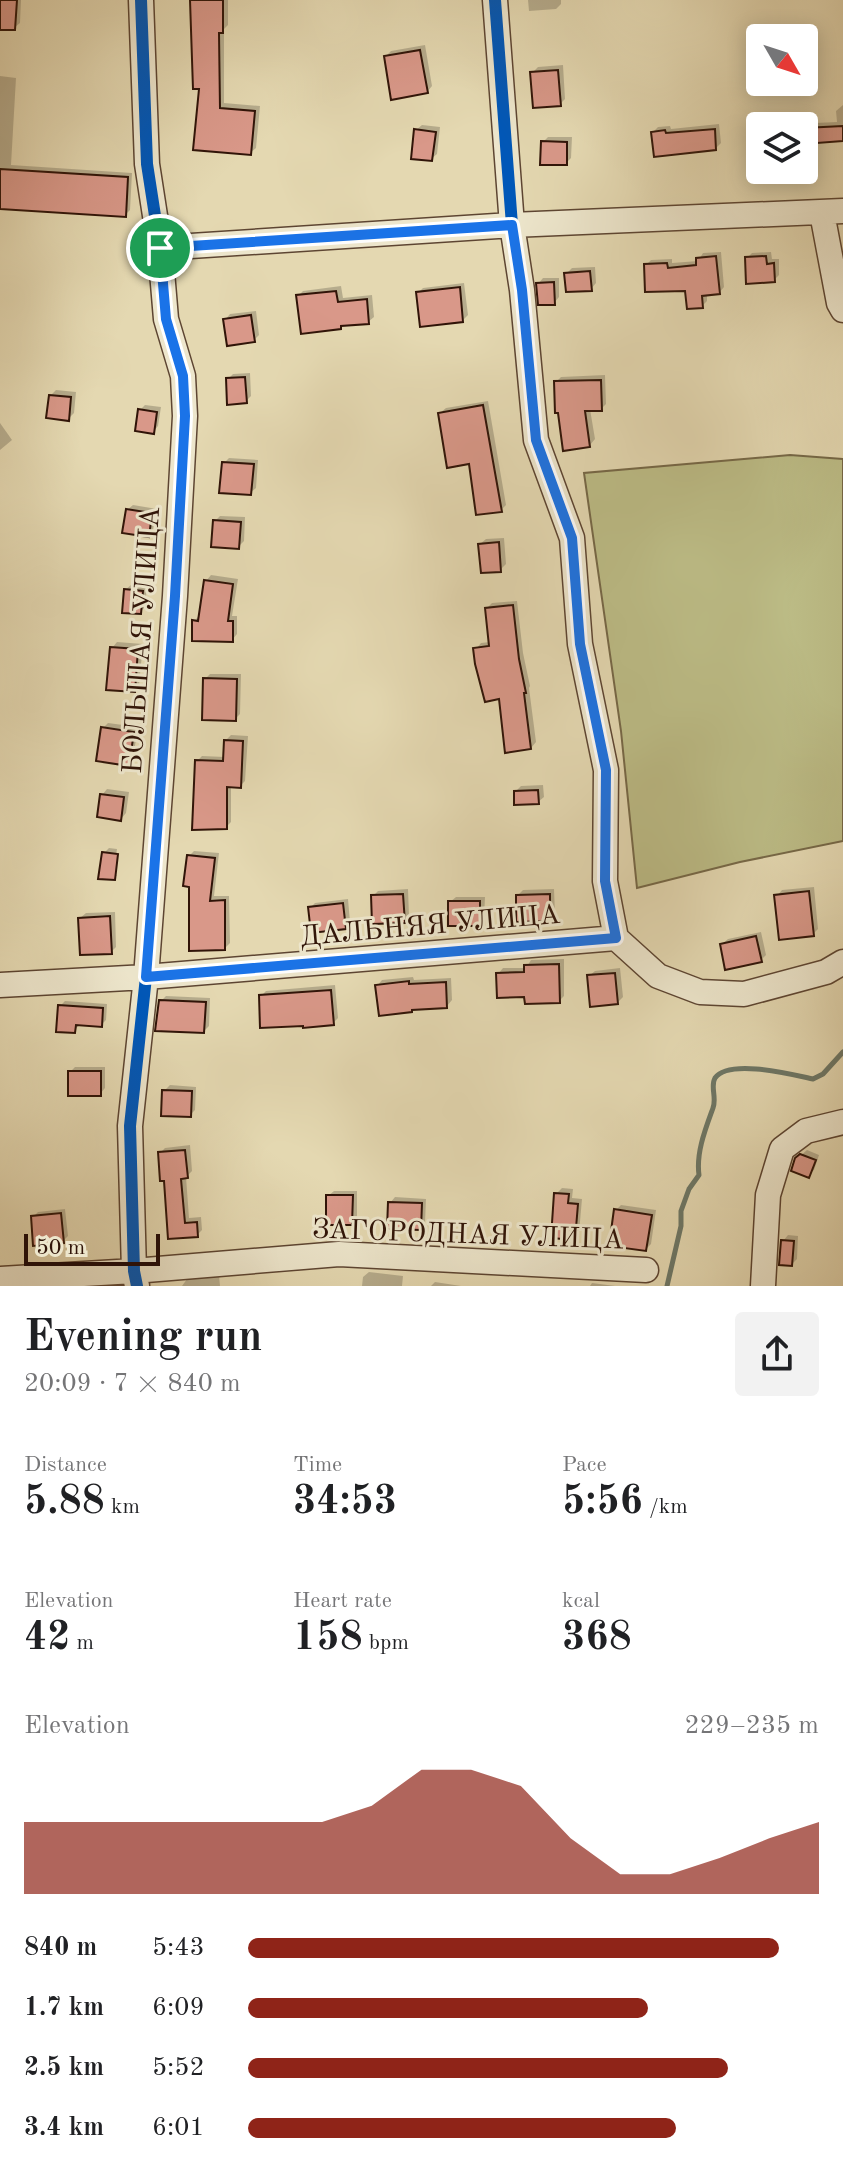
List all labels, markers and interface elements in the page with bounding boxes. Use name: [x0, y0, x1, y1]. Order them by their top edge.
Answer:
north arrow: [746, 24, 818, 96]
map controls: [746, 24, 818, 184]
button: layers: [746, 112, 818, 184]
pin: [126, 214, 194, 282]
icon: arrive: [138, 226, 182, 270]
street label: БОЛЬШАЯ УЛИЦА: [120, 506, 166, 775]
street label: ДАЛЬНЯЯ УЛИЦА: [299, 902, 562, 952]
street label: ЗАГОРОДНАЯ УЛИЦА: [311, 1217, 624, 1255]
scale bar: [24, 1230, 160, 1266]
text: 50 m: [36, 1237, 85, 1259]
button: share: [735, 1312, 819, 1396]
text: Evening run: [24, 1316, 262, 1360]
text: 20:09 · 7 × 840 m: [24, 1371, 241, 1397]
text: Distance: [24, 1454, 107, 1476]
text: Time: [293, 1454, 342, 1476]
text: Pace: [562, 1454, 607, 1476]
text: 5.88: [24, 1483, 105, 1523]
text: 34:53: [293, 1483, 397, 1523]
text: 5:56: [562, 1483, 643, 1523]
text: km: [105, 1496, 140, 1518]
text: /km: [643, 1496, 688, 1518]
text: Elevation: [24, 1590, 114, 1612]
text: Heart rate: [293, 1590, 392, 1612]
text: kcal: [562, 1590, 600, 1612]
text: 42: [24, 1619, 70, 1659]
text: 158: [293, 1619, 363, 1659]
text: 368: [562, 1619, 632, 1659]
text: m: [70, 1632, 94, 1654]
text: bpm: [363, 1632, 409, 1654]
text: Elevation: [24, 1713, 130, 1739]
text: 229–235 m: [684, 1713, 819, 1739]
text: 840 m: [24, 1935, 97, 1961]
text: 5:43: [152, 1935, 205, 1961]
text: 1.7 km: [24, 1995, 104, 2021]
text: 6:09: [152, 1995, 205, 2021]
text: 2.5 km: [24, 2055, 104, 2081]
text: 5:52: [152, 2055, 205, 2081]
text: 3.4 km: [24, 2115, 104, 2141]
text: 6:01: [152, 2115, 205, 2141]

